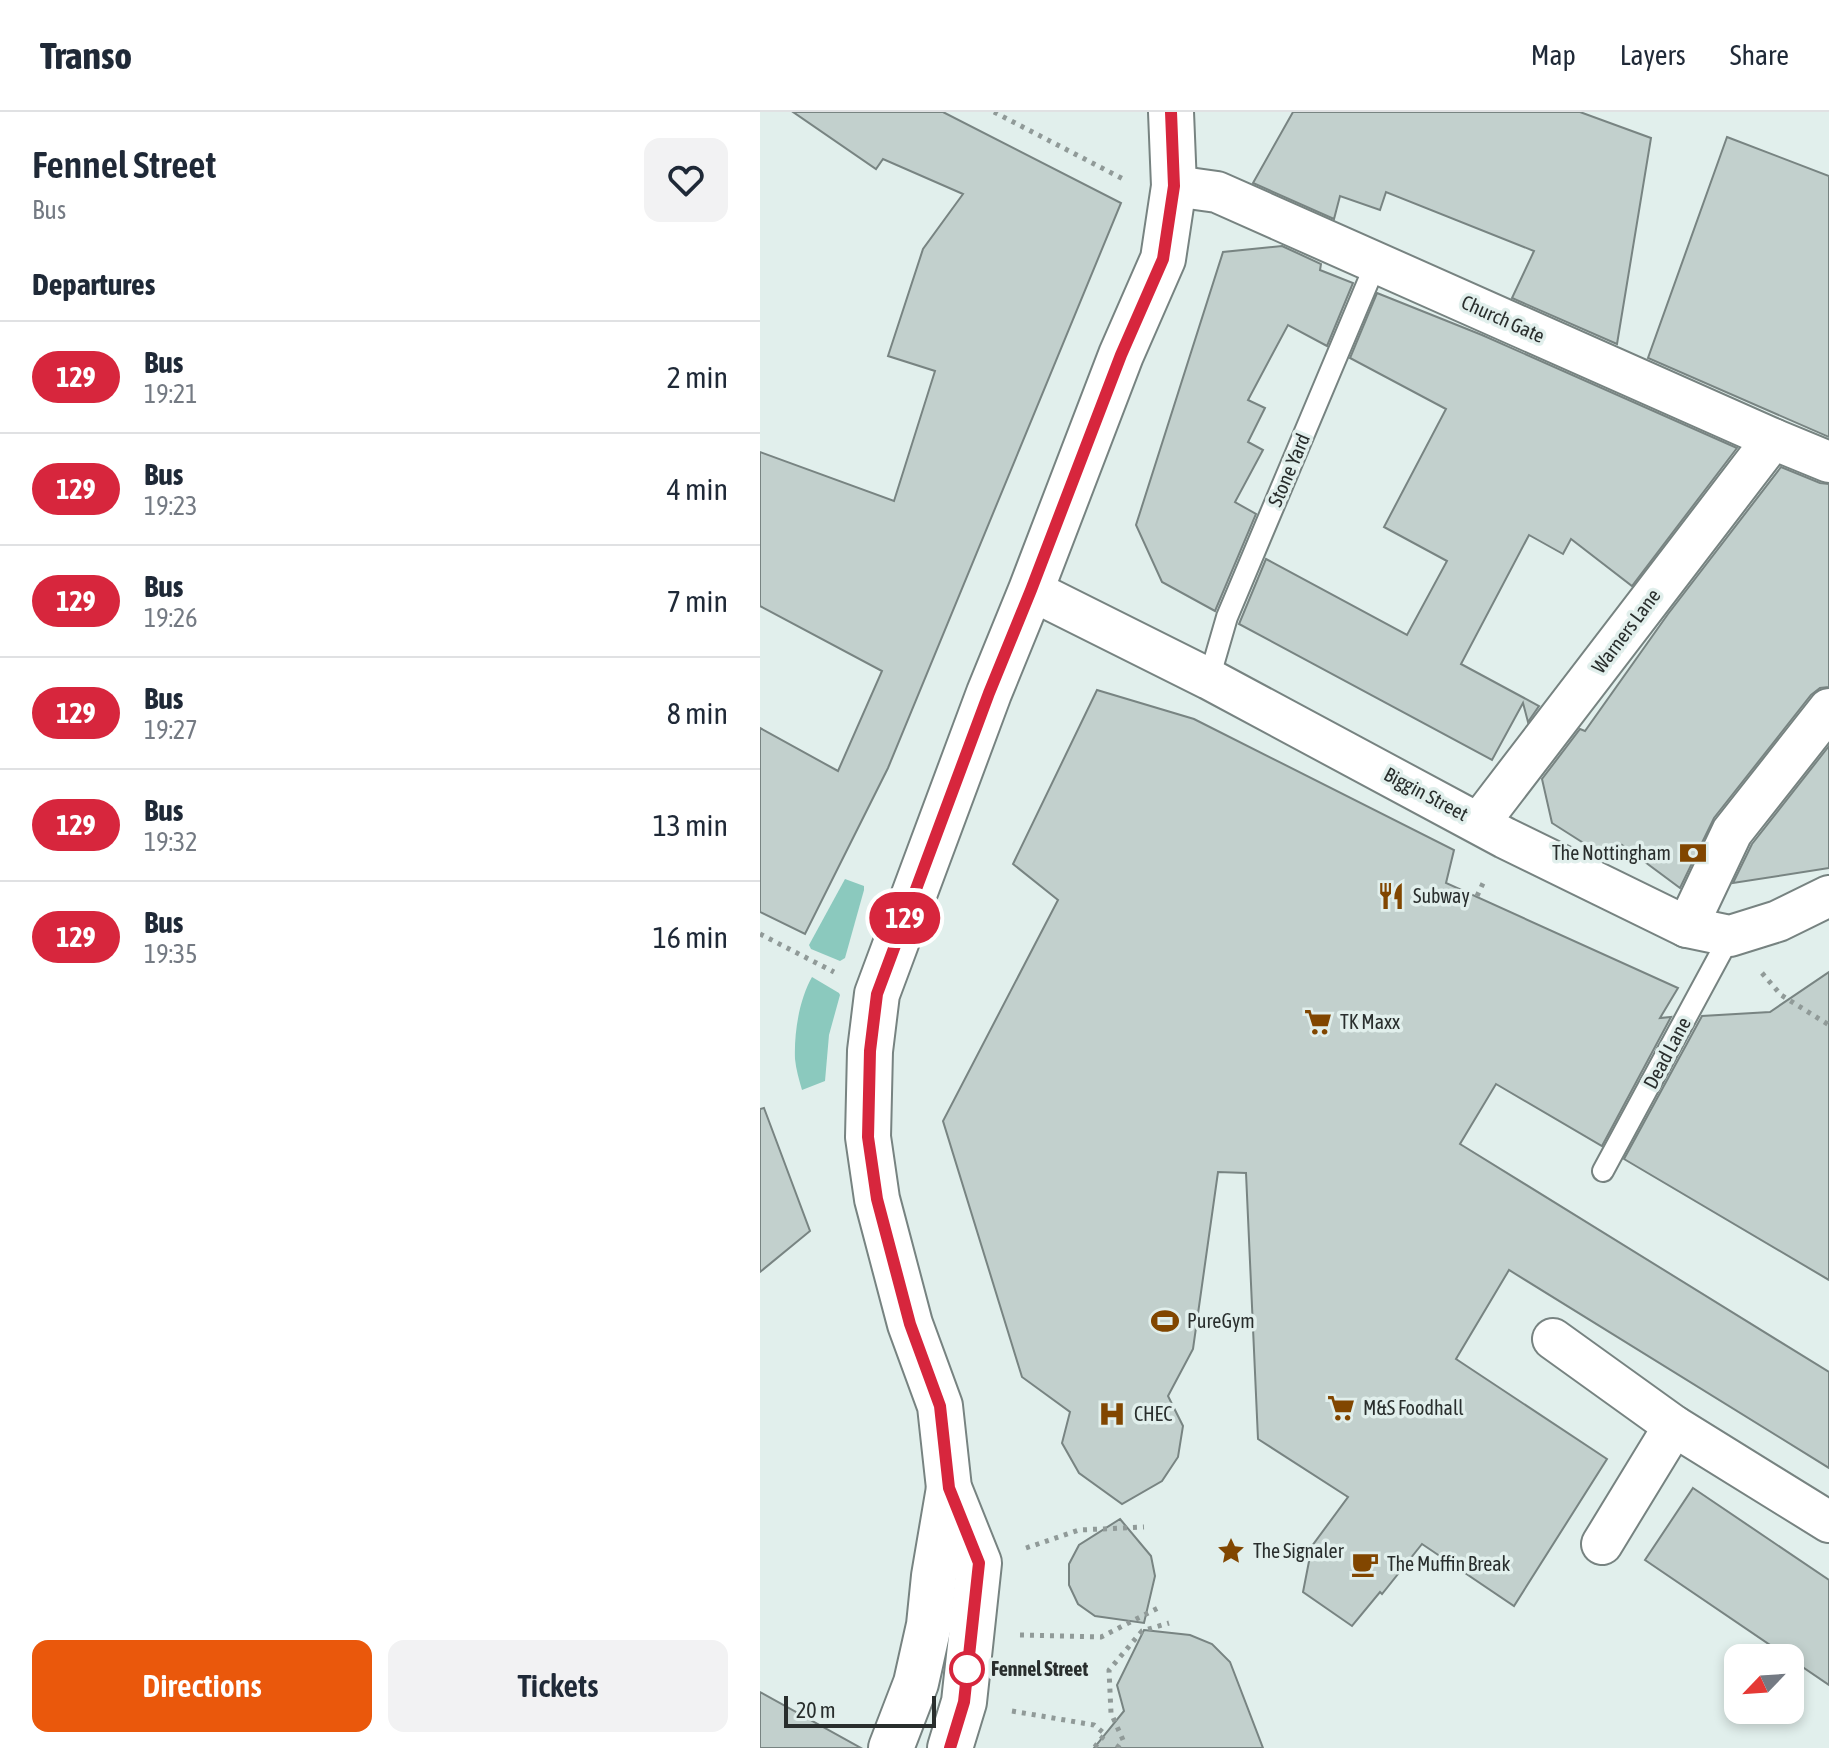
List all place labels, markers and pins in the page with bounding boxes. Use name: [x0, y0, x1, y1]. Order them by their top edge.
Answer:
bank icon: The Nottingham: [1678, 838, 1708, 868]
place label: The Nottingham: [1552, 841, 1671, 864]
restaurant icon: Subway: [1376, 881, 1406, 911]
place label: Subway: [1413, 884, 1470, 907]
supermarket icon: TK Maxx: [1303, 1007, 1333, 1037]
place label: TK Maxx: [1340, 1010, 1400, 1033]
sports icon: PureGym: [1150, 1306, 1180, 1336]
place label: PureGym: [1187, 1309, 1255, 1332]
supermarket icon: M&S Foodhall: [1326, 1393, 1356, 1423]
place label: M&S Foodhall: [1363, 1396, 1464, 1419]
hospital icon: CHEC: [1097, 1399, 1127, 1429]
place label: CHEC: [1134, 1402, 1172, 1425]
place icon: The Signaler: [1216, 1536, 1246, 1566]
place label: The Signaler: [1253, 1539, 1345, 1562]
cafe icon: The Muffin Break: [1350, 1549, 1380, 1579]
place label: The Muffin Break: [1387, 1552, 1511, 1575]
marker: Fennel Street: [950, 1652, 984, 1686]
place label: Fennel Street: [991, 1657, 1088, 1680]

